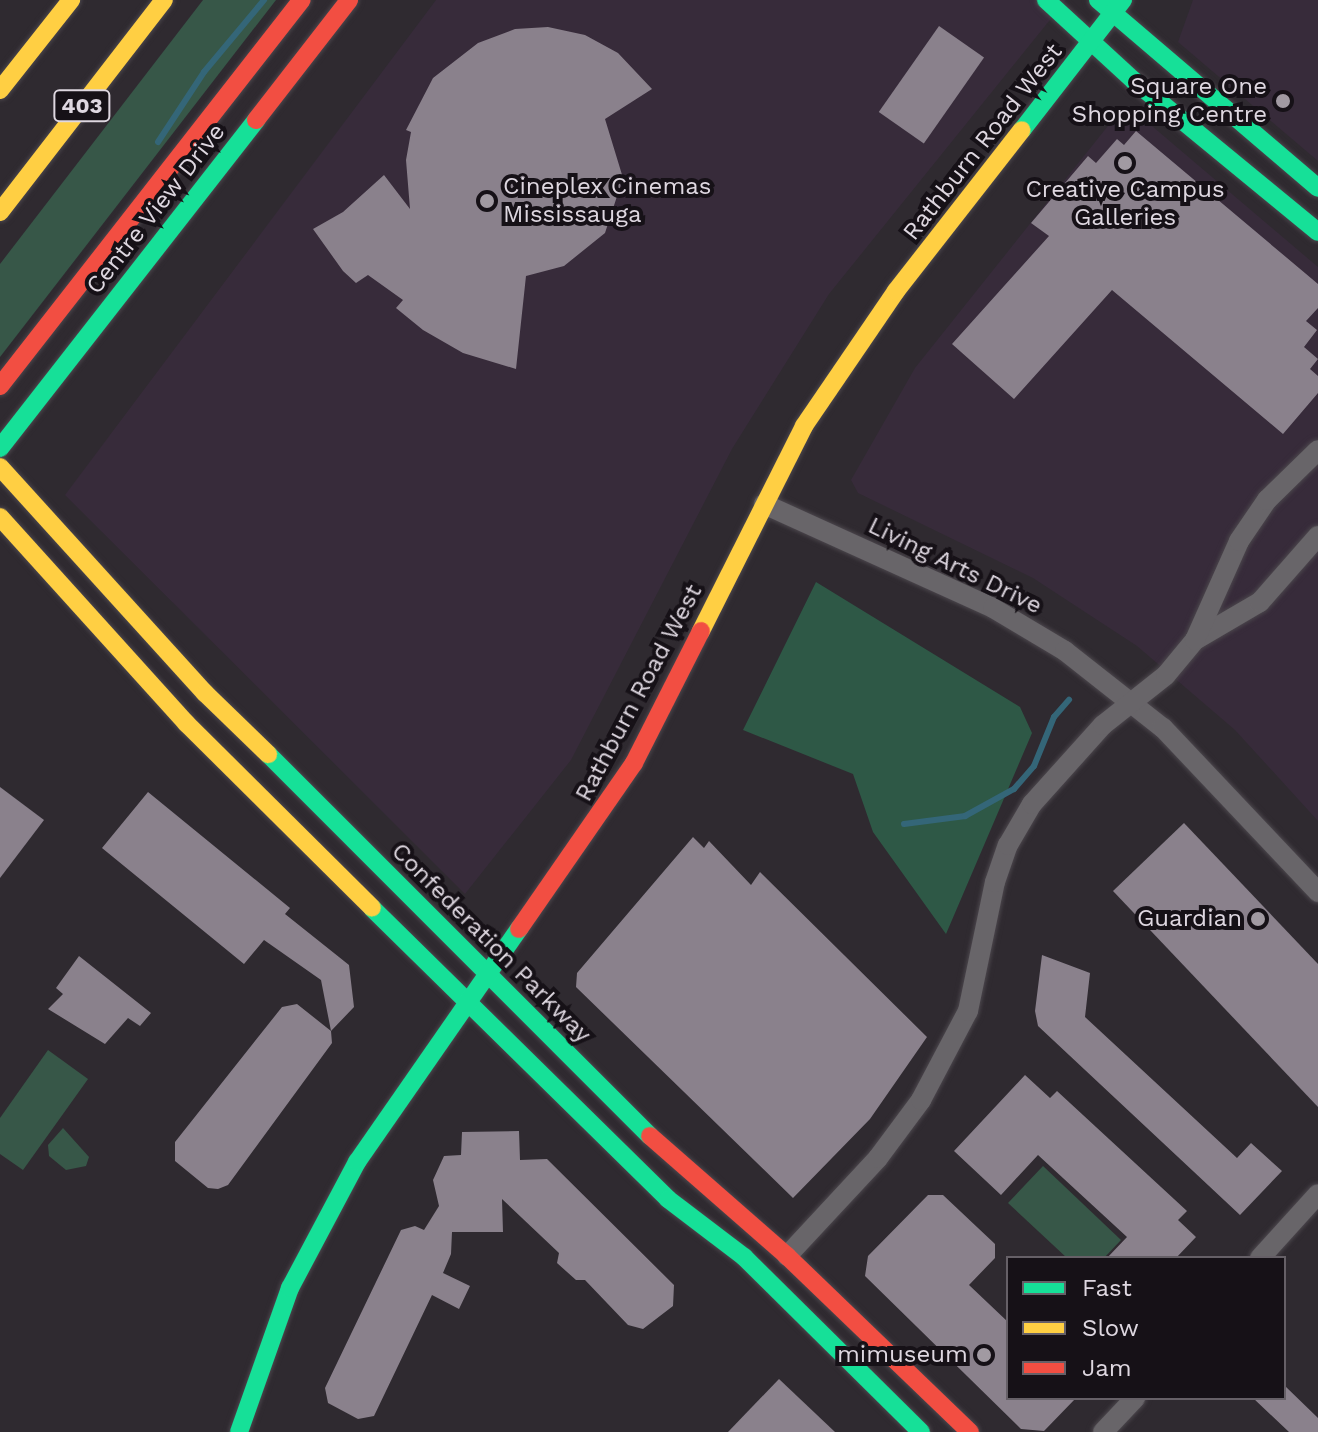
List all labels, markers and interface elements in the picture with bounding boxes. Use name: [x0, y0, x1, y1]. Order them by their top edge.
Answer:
street label: Rathburn Road West: [897, 38, 1069, 246]
place label: Square One Shopping Centre: [1072, 73, 1267, 129]
road number: 403: [52, 88, 112, 124]
marker: Square One Shopping Centre: [1274, 92, 1292, 110]
street label: Centre View Drive: [80, 117, 232, 301]
marker: Creative Campus Galleries: [1116, 154, 1134, 172]
place label: Cineplex Cinemas Mississauga: [503, 173, 712, 229]
place label: Creative Campus Galleries: [1025, 176, 1225, 232]
marker: Cineplex Cinemas Mississauga: [478, 192, 496, 210]
street label: Living Arts Drive: [863, 511, 1047, 621]
street label: Rathburn Road West: [569, 579, 709, 807]
street label: Confederation Parkway: [385, 837, 597, 1049]
place label: Guardian: [1137, 905, 1242, 933]
marker: Guardian: [1249, 910, 1267, 928]
legend: [1006, 1256, 1286, 1400]
text: Fast: [1082, 1274, 1132, 1302]
text: Slow: [1082, 1314, 1139, 1342]
place label: mimuseum: [837, 1341, 968, 1369]
marker: mimuseum: [975, 1346, 993, 1364]
text: Jam: [1082, 1354, 1132, 1382]

